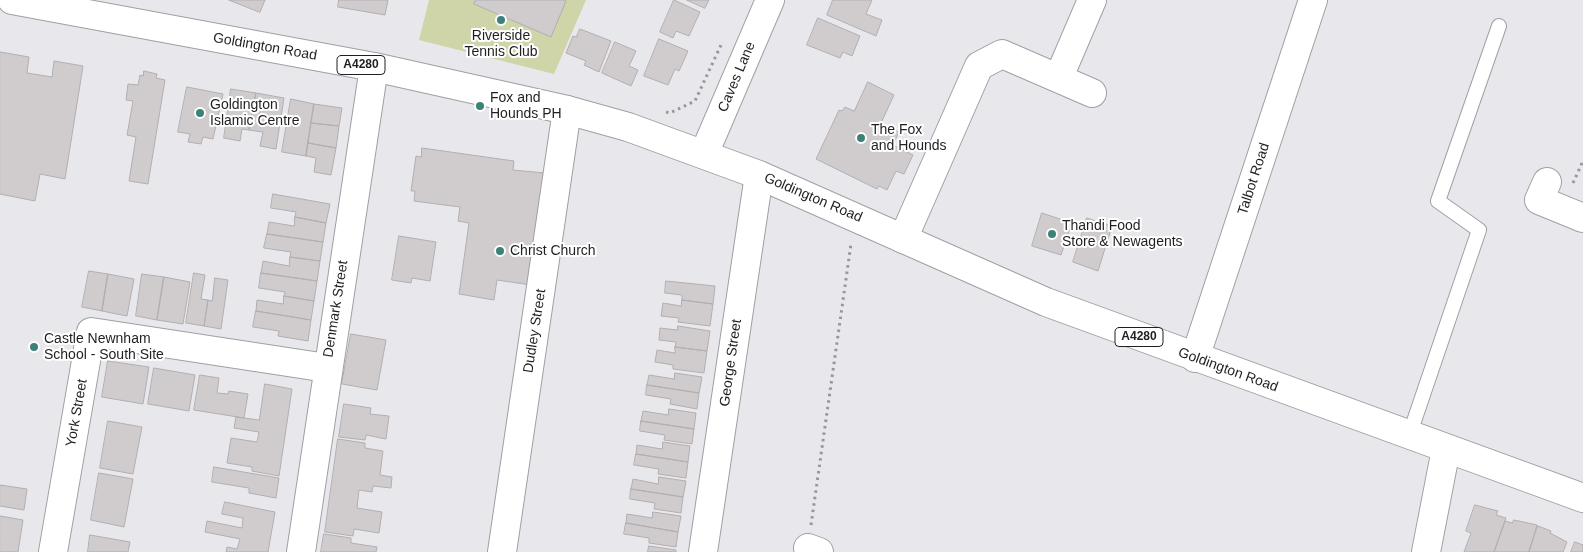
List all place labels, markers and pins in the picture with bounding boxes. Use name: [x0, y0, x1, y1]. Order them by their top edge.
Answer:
marker: Riverside Tennis Club: [495, 14, 507, 26]
place label: Riverside Tennis Club: [464, 28, 538, 60]
place label: Fox and Hounds PH: [490, 90, 562, 122]
place label: Goldington Islamic Centre: [210, 97, 299, 130]
marker: Fox and Hounds PH: [474, 100, 486, 112]
marker: Goldington Islamic Centre: [194, 107, 206, 119]
place label: The Fox and Hounds: [871, 122, 947, 154]
marker: The Fox and Hounds: [855, 132, 867, 144]
place label: Thandi Food Store & Newagents: [1062, 218, 1183, 250]
marker: Thandi Food Store & Newagents: [1046, 228, 1058, 240]
place label: Christ Church: [510, 243, 596, 259]
marker: Christ Church: [494, 245, 506, 257]
place label: Castle Newnham School - South Site: [44, 331, 164, 364]
marker: Castle Newnham School - South Site: [28, 341, 40, 353]

